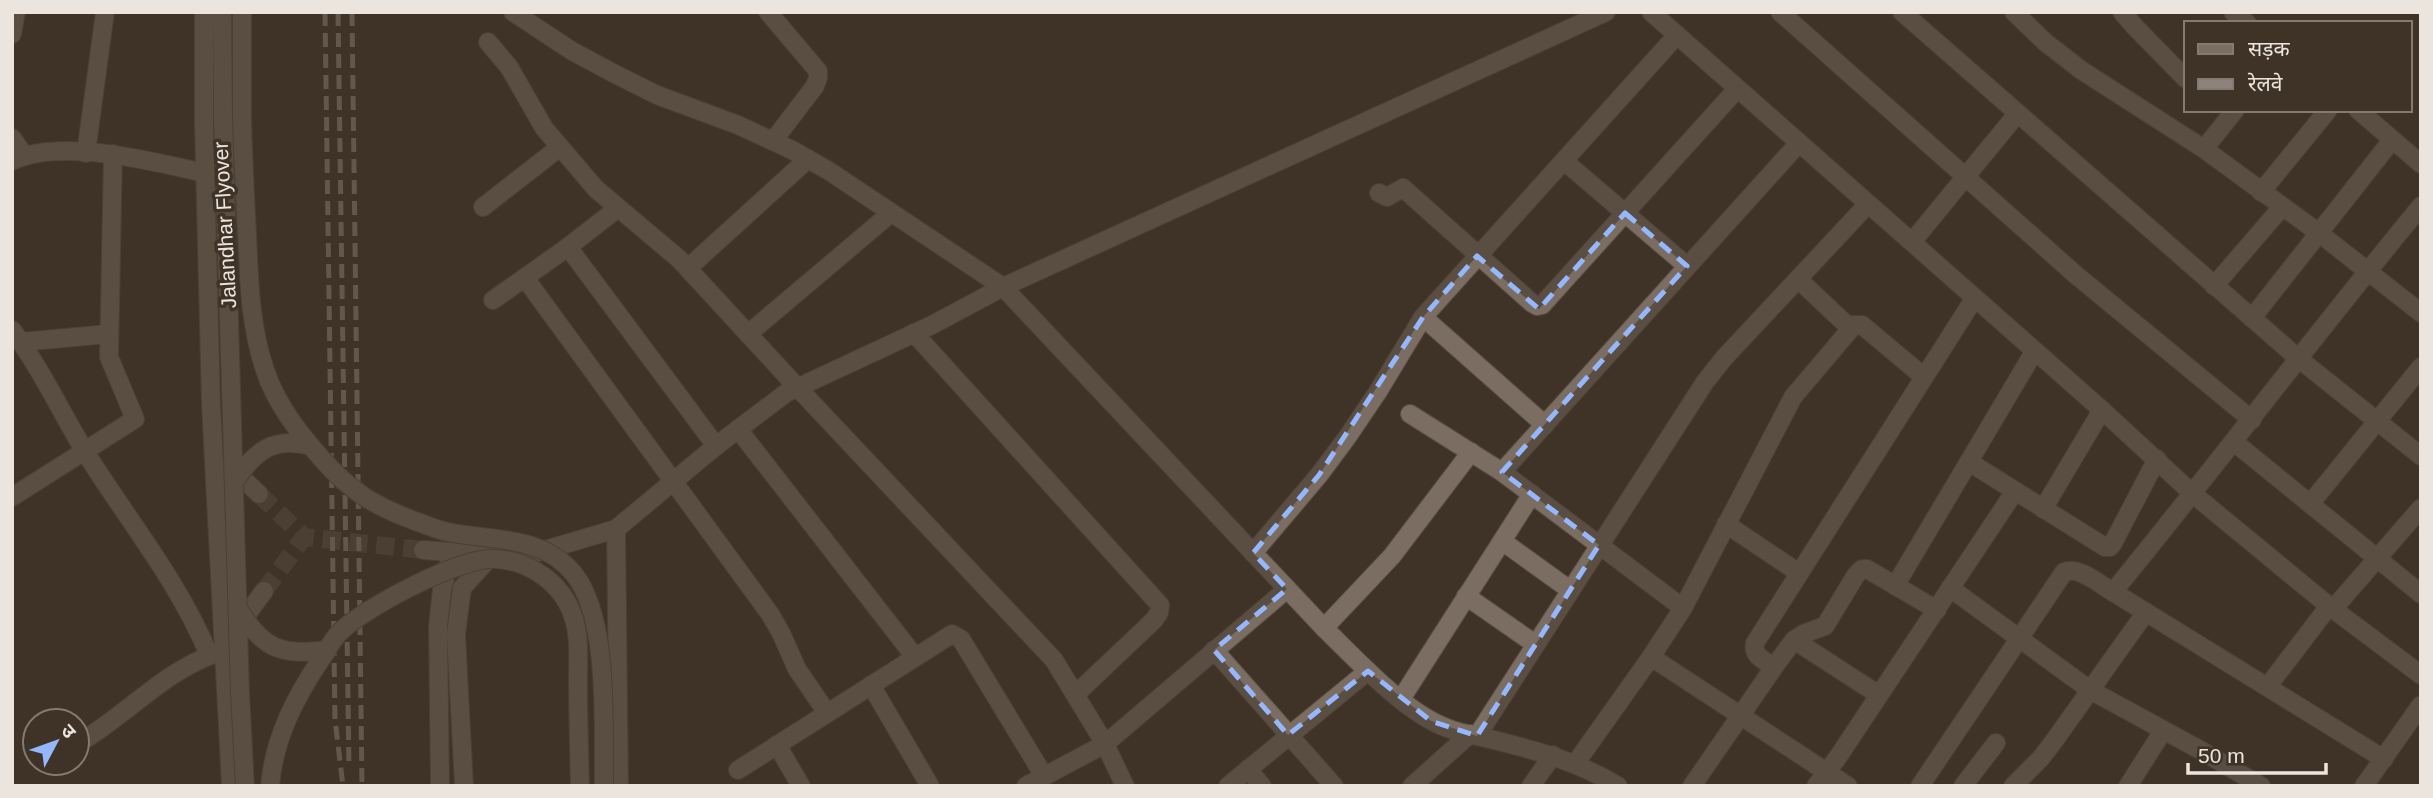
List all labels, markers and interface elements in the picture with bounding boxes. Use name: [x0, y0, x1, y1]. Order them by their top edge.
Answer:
legend: [2184, 21, 2412, 112]
text: सड़क: [2248, 37, 2290, 60]
text: रेलवे: [2247, 72, 2283, 95]
street label: Jalandhar Flyover: [209, 141, 240, 309]
north arrow: [21, 707, 91, 777]
text: उ: [57, 720, 81, 743]
scale bar: [2188, 732, 2326, 776]
text: 50 m: [2198, 744, 2245, 767]

